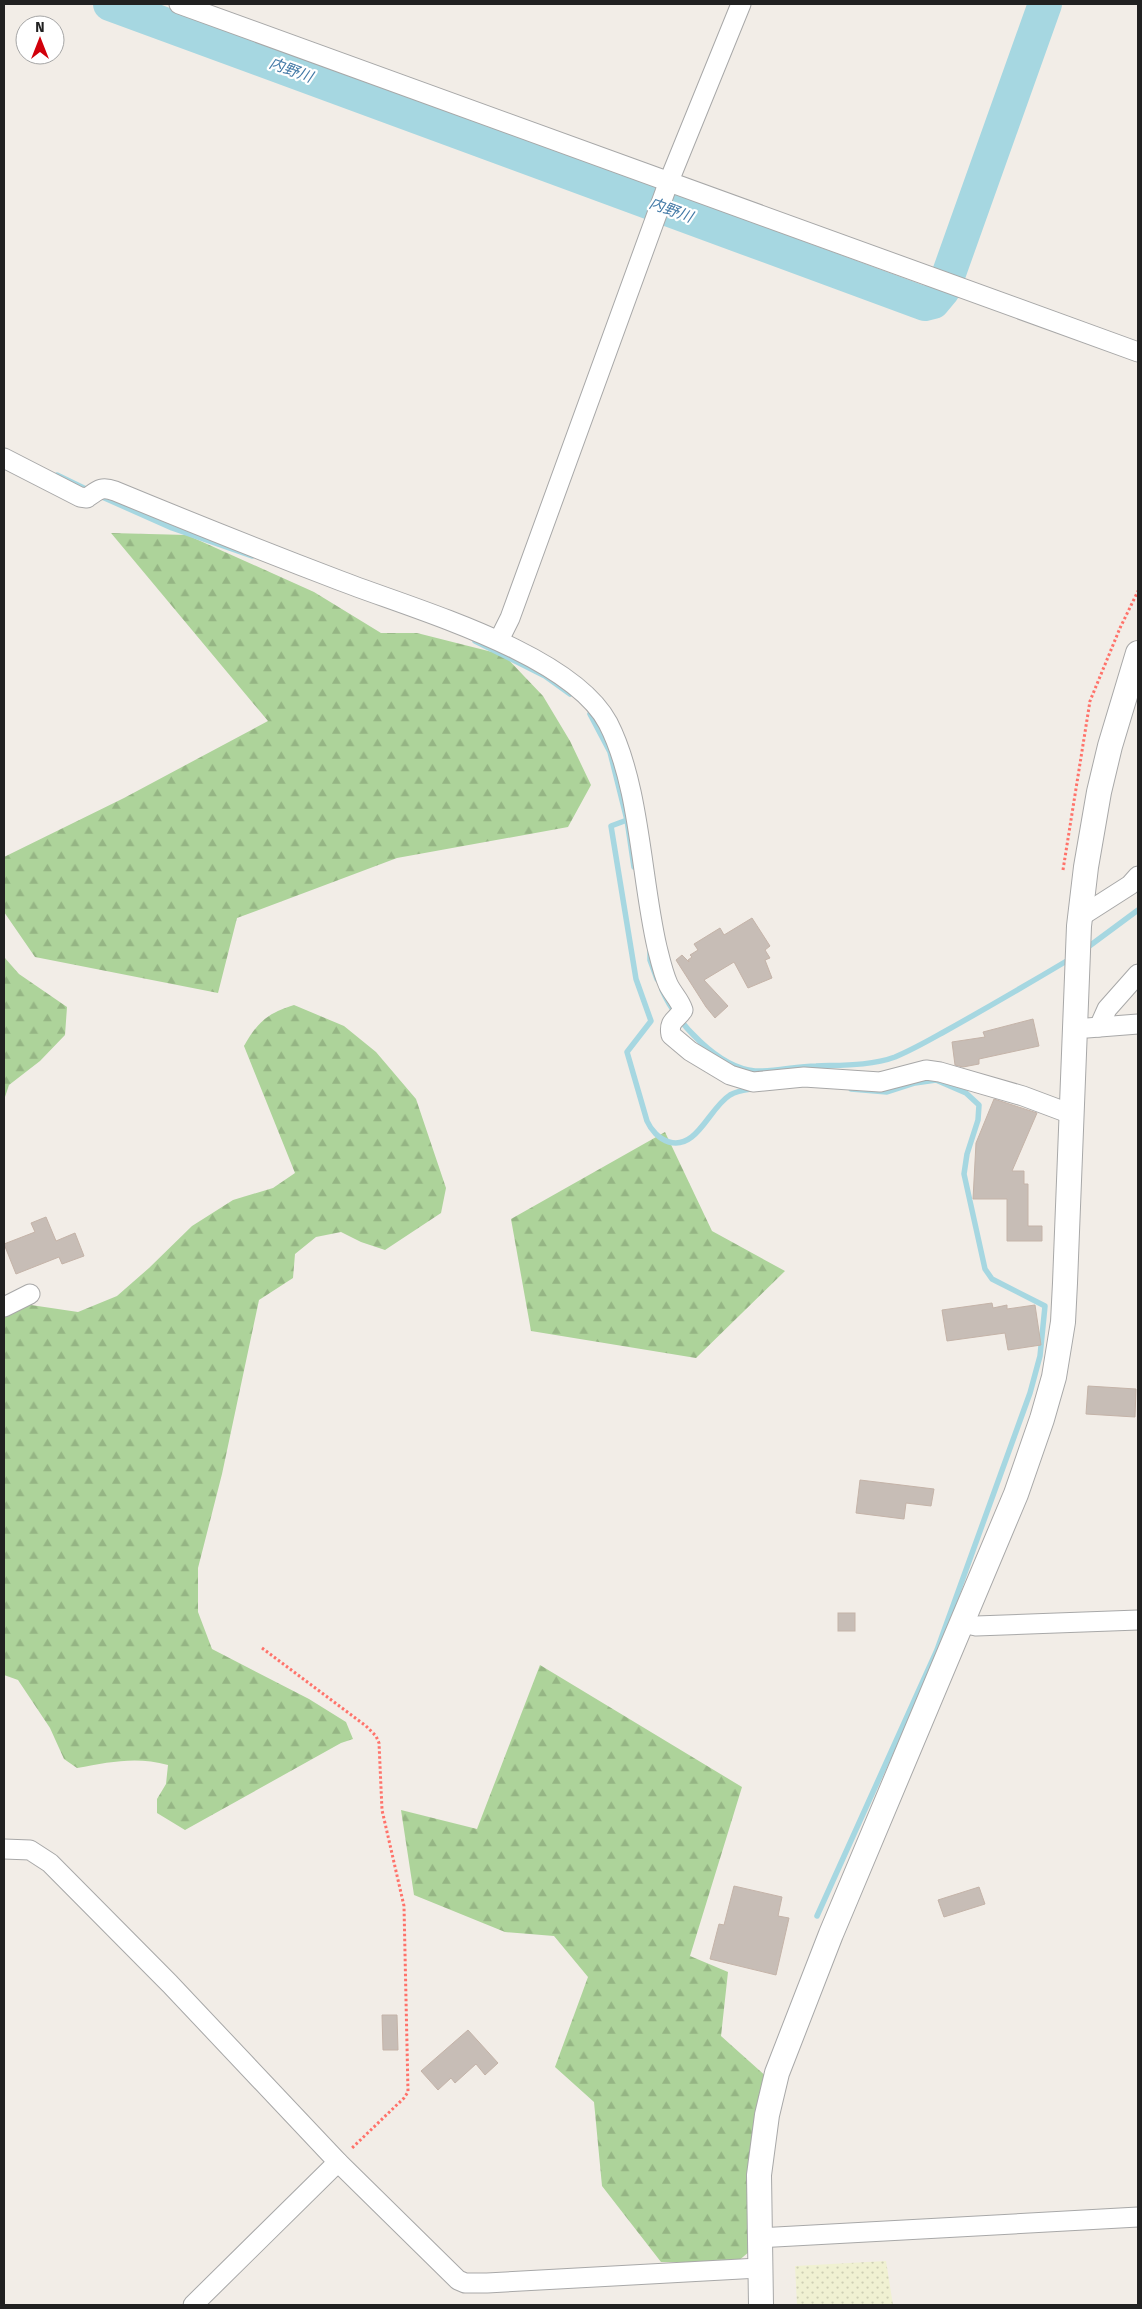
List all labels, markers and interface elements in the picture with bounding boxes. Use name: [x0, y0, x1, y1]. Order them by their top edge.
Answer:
north arrow: [15, 15, 65, 65]
text: N: [35, 19, 45, 36]
water label: 内野川: [267, 54, 317, 87]
water label: 内野川: [647, 194, 697, 227]

